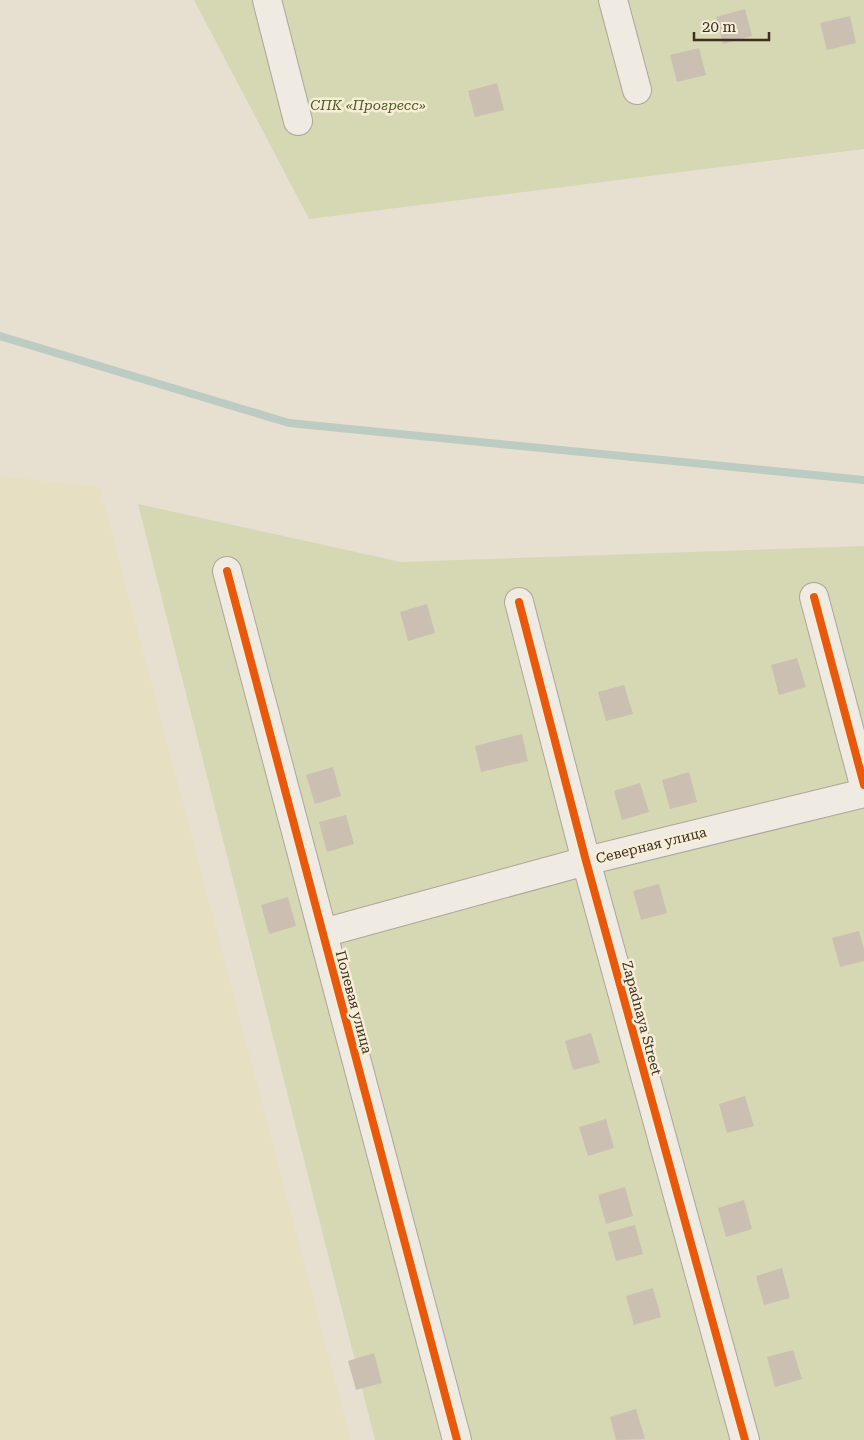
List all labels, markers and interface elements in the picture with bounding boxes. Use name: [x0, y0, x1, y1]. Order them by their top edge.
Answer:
scale bar: [694, 10, 769, 42]
text: 20 m: [702, 18, 737, 36]
park label: СПК «Прогресс»: [310, 97, 426, 113]
street label: Северная улица: [594, 823, 708, 866]
street label: Полевая улица: [333, 949, 376, 1056]
street label: Zapadnaya Street: [619, 959, 665, 1077]

